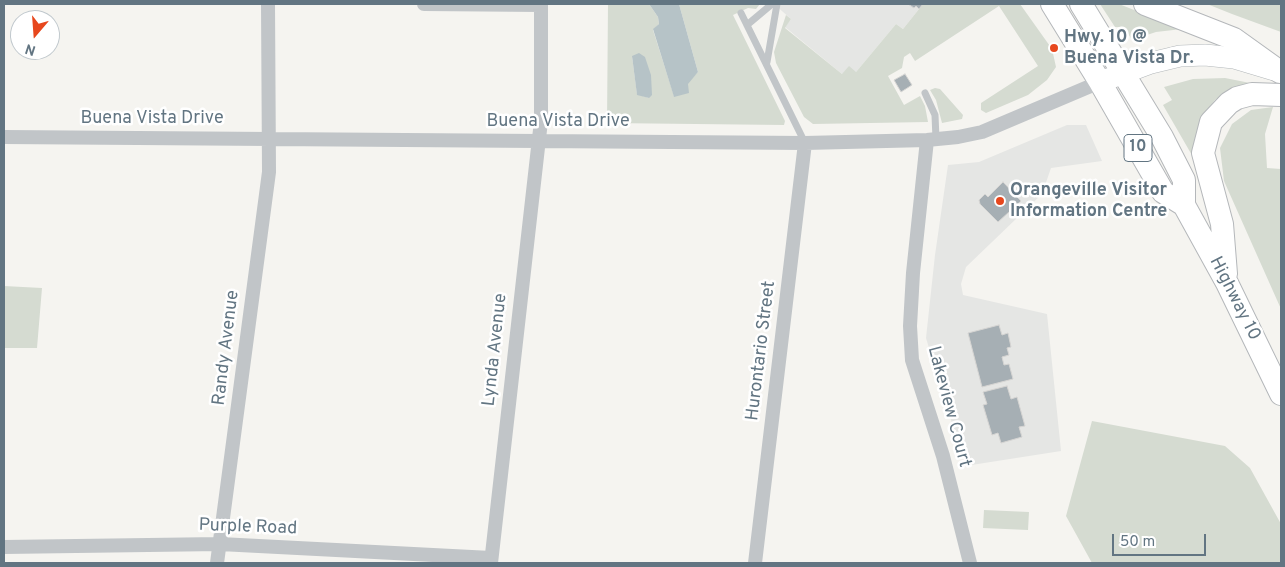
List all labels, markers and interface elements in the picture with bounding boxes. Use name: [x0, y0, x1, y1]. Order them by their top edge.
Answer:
north arrow: [10, 10, 60, 60]
place label: Hwy. 10 @ Buena Vista Dr.: [1064, 27, 1194, 70]
text: N: [23, 39, 38, 58]
marker: Hwy. 10 @ Buena Vista Dr.: [1048, 42, 1060, 54]
street label: Buena Vista Drive: [80, 108, 224, 130]
street label: Buena Vista Drive: [486, 111, 630, 133]
road number: 10: [1124, 134, 1152, 162]
place label: Orangeville Visitor Information Centre: [1010, 180, 1167, 222]
marker: Orangeville Visitor Information Centre: [994, 195, 1006, 207]
street label: Highway 10: [1204, 253, 1264, 345]
street label: Hurontario Street: [743, 280, 781, 422]
street label: Randy Avenue: [209, 289, 245, 407]
street label: Lynda Avenue: [479, 292, 513, 408]
street label: Lakeview Court: [921, 344, 975, 470]
street label: Purple Road: [198, 515, 298, 541]
scale bar: [1115, 524, 1209, 556]
text: 50 m: [1120, 533, 1155, 552]

